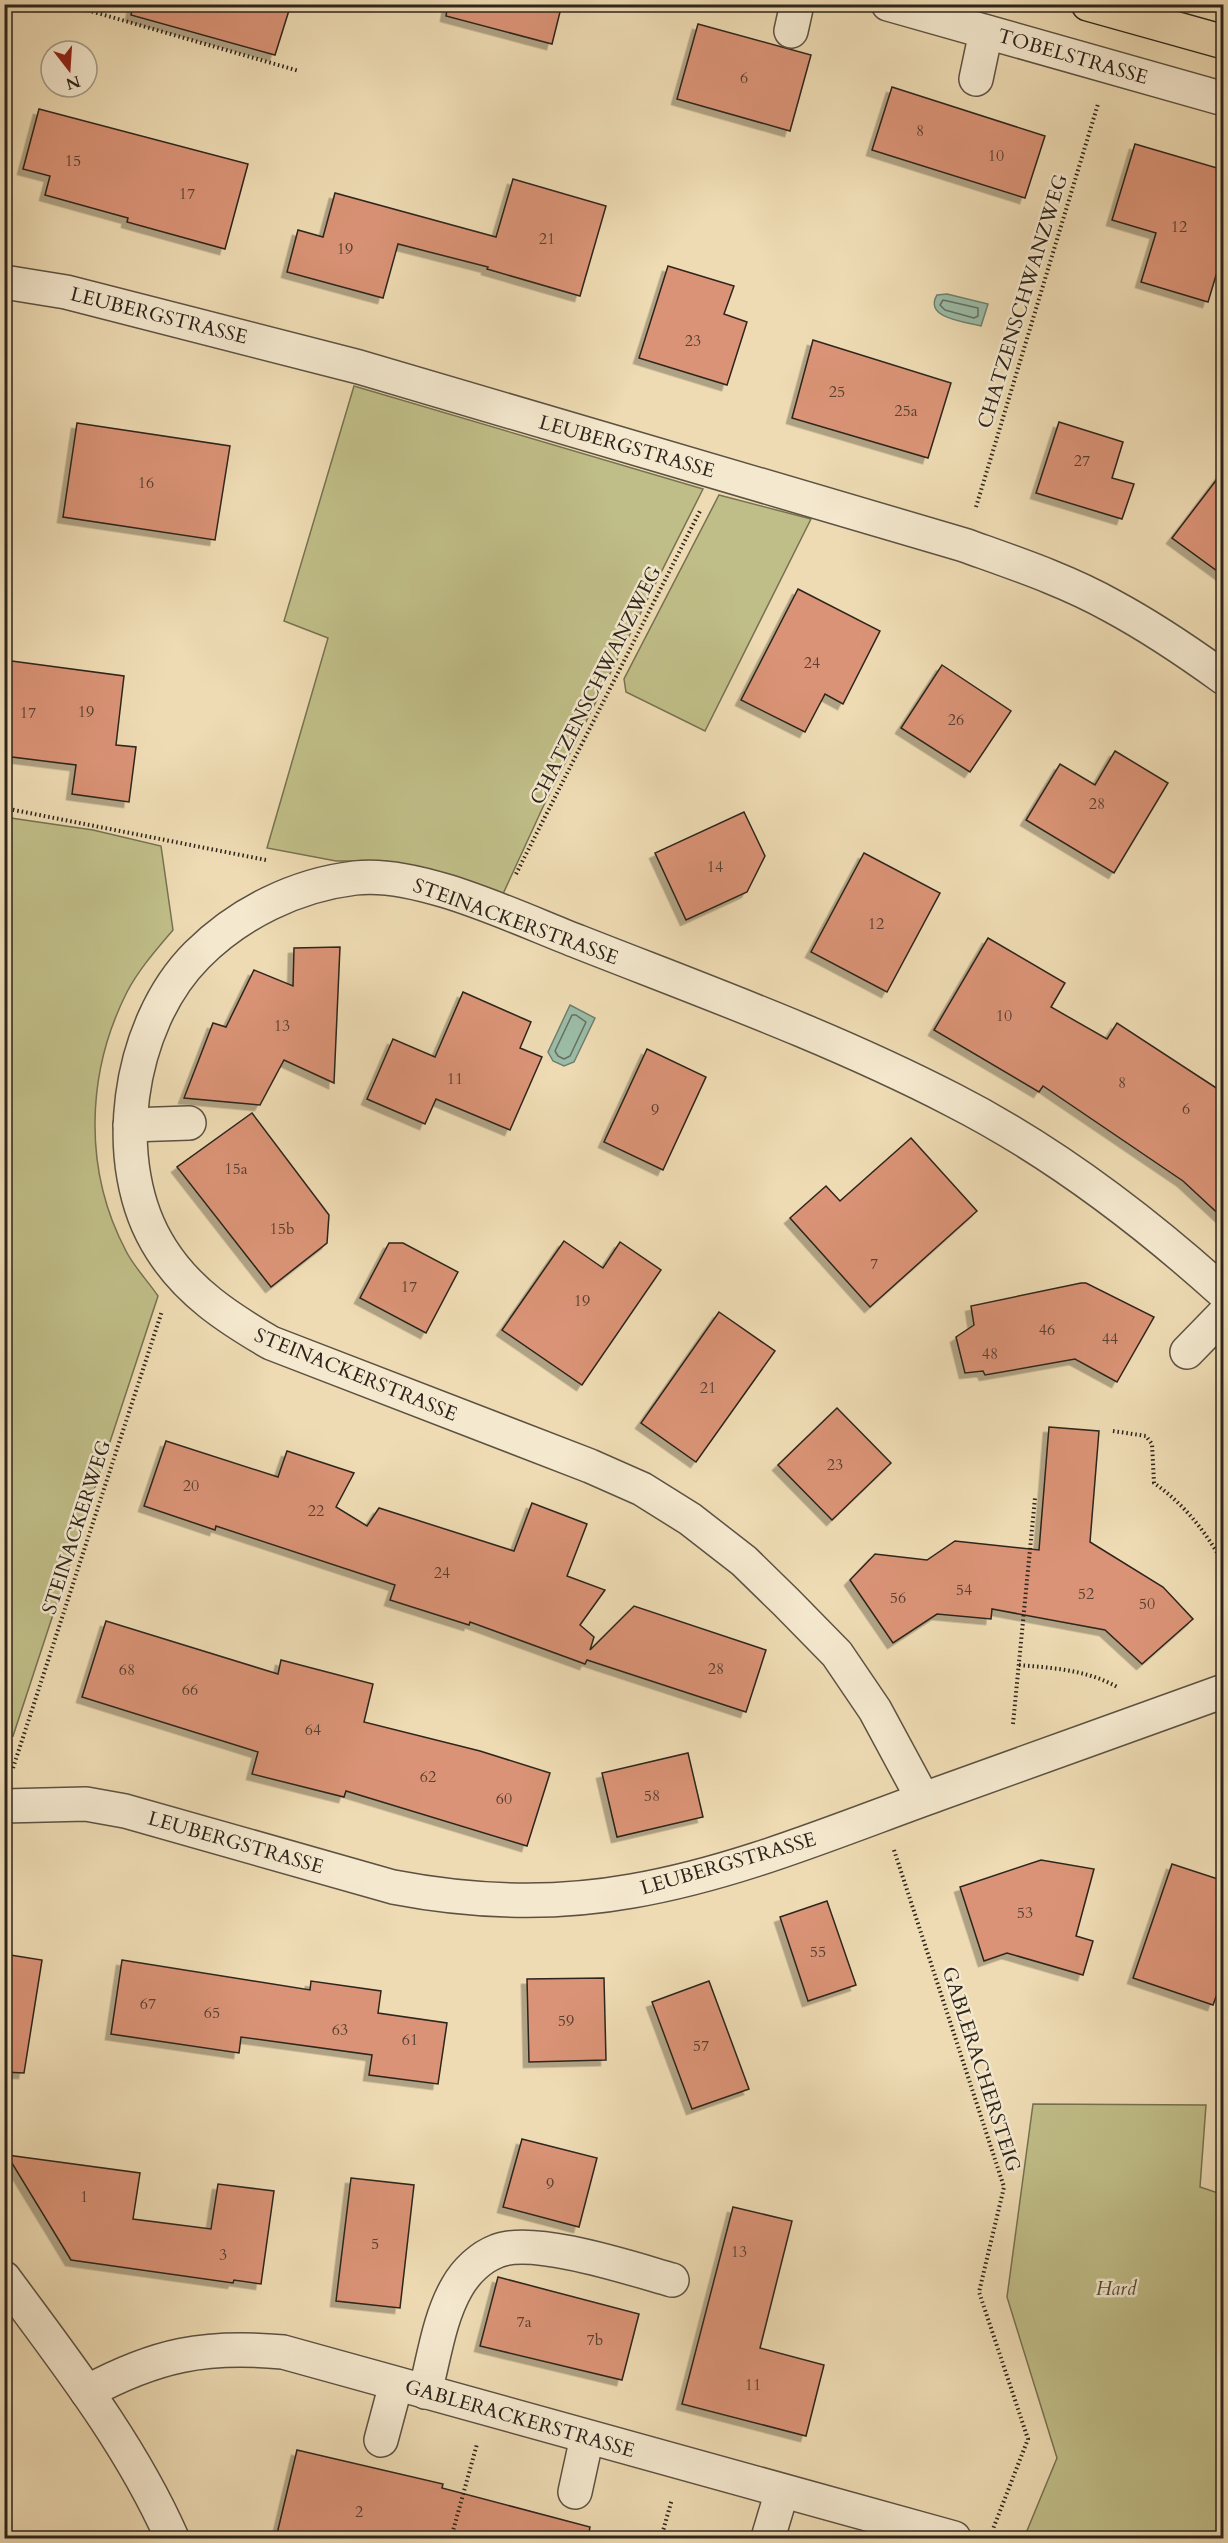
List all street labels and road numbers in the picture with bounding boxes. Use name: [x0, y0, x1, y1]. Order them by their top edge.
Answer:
street label: TOBELSTRASSE: [995, 22, 1151, 91]
street label: CHATZENSCHWANZWEG: [971, 171, 1074, 432]
street label: LEUBERGSTRASSE: [68, 280, 250, 351]
street label: LEUBERGSTRASSE: [536, 408, 718, 484]
street label: CHATZENSCHWANZWEG: [523, 561, 668, 809]
street label: STEINACKERSTRASSE: [409, 872, 622, 971]
street label: STEINACKERSTRASSE: [250, 1321, 461, 1428]
street label: STEINACKERWEG: [36, 1436, 117, 1618]
street label: LEUBERGSTRASSE: [145, 1804, 327, 1880]
street label: LEUBERGSTRASSE: [637, 1825, 819, 1901]
street label: GABLERACHERSTEIG: [936, 1963, 1027, 2175]
street label: GABLERACKERSTRASSE: [402, 2373, 638, 2464]

